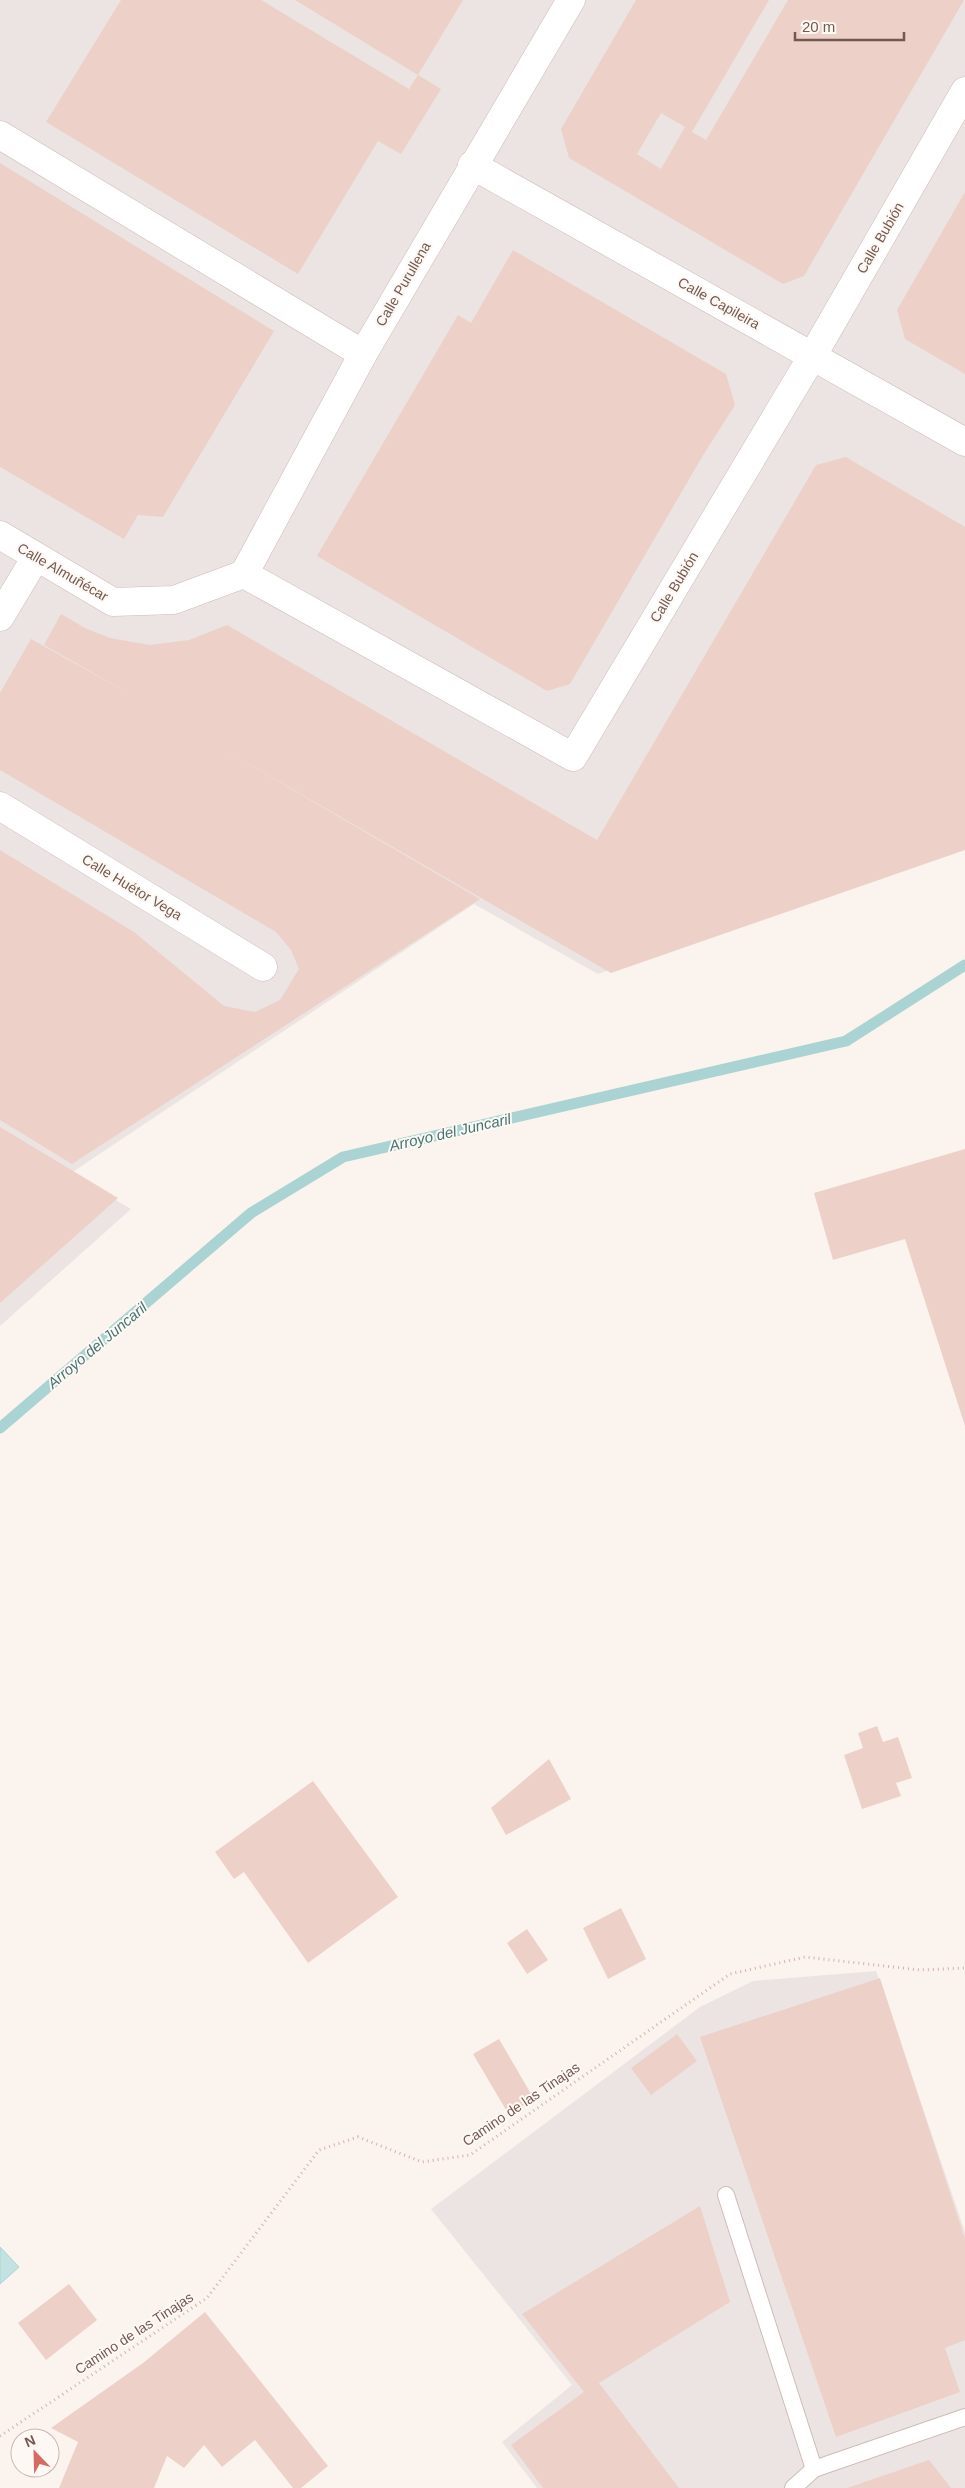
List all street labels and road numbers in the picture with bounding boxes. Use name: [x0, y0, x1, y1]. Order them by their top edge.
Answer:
street label: Calle Bubión: [853, 200, 907, 276]
street label: Calle Purullena: [372, 239, 434, 329]
street label: Calle Capileira: [675, 274, 763, 332]
street label: Calle Almuñécar: [15, 540, 111, 605]
street label: Calle Bubión: [647, 549, 701, 625]
street label: Calle Huétor Vega: [79, 851, 185, 923]
street label: Camino de las Tinajas: [459, 2059, 583, 2149]
street label: Camino de las Tinajas: [72, 2289, 196, 2377]

